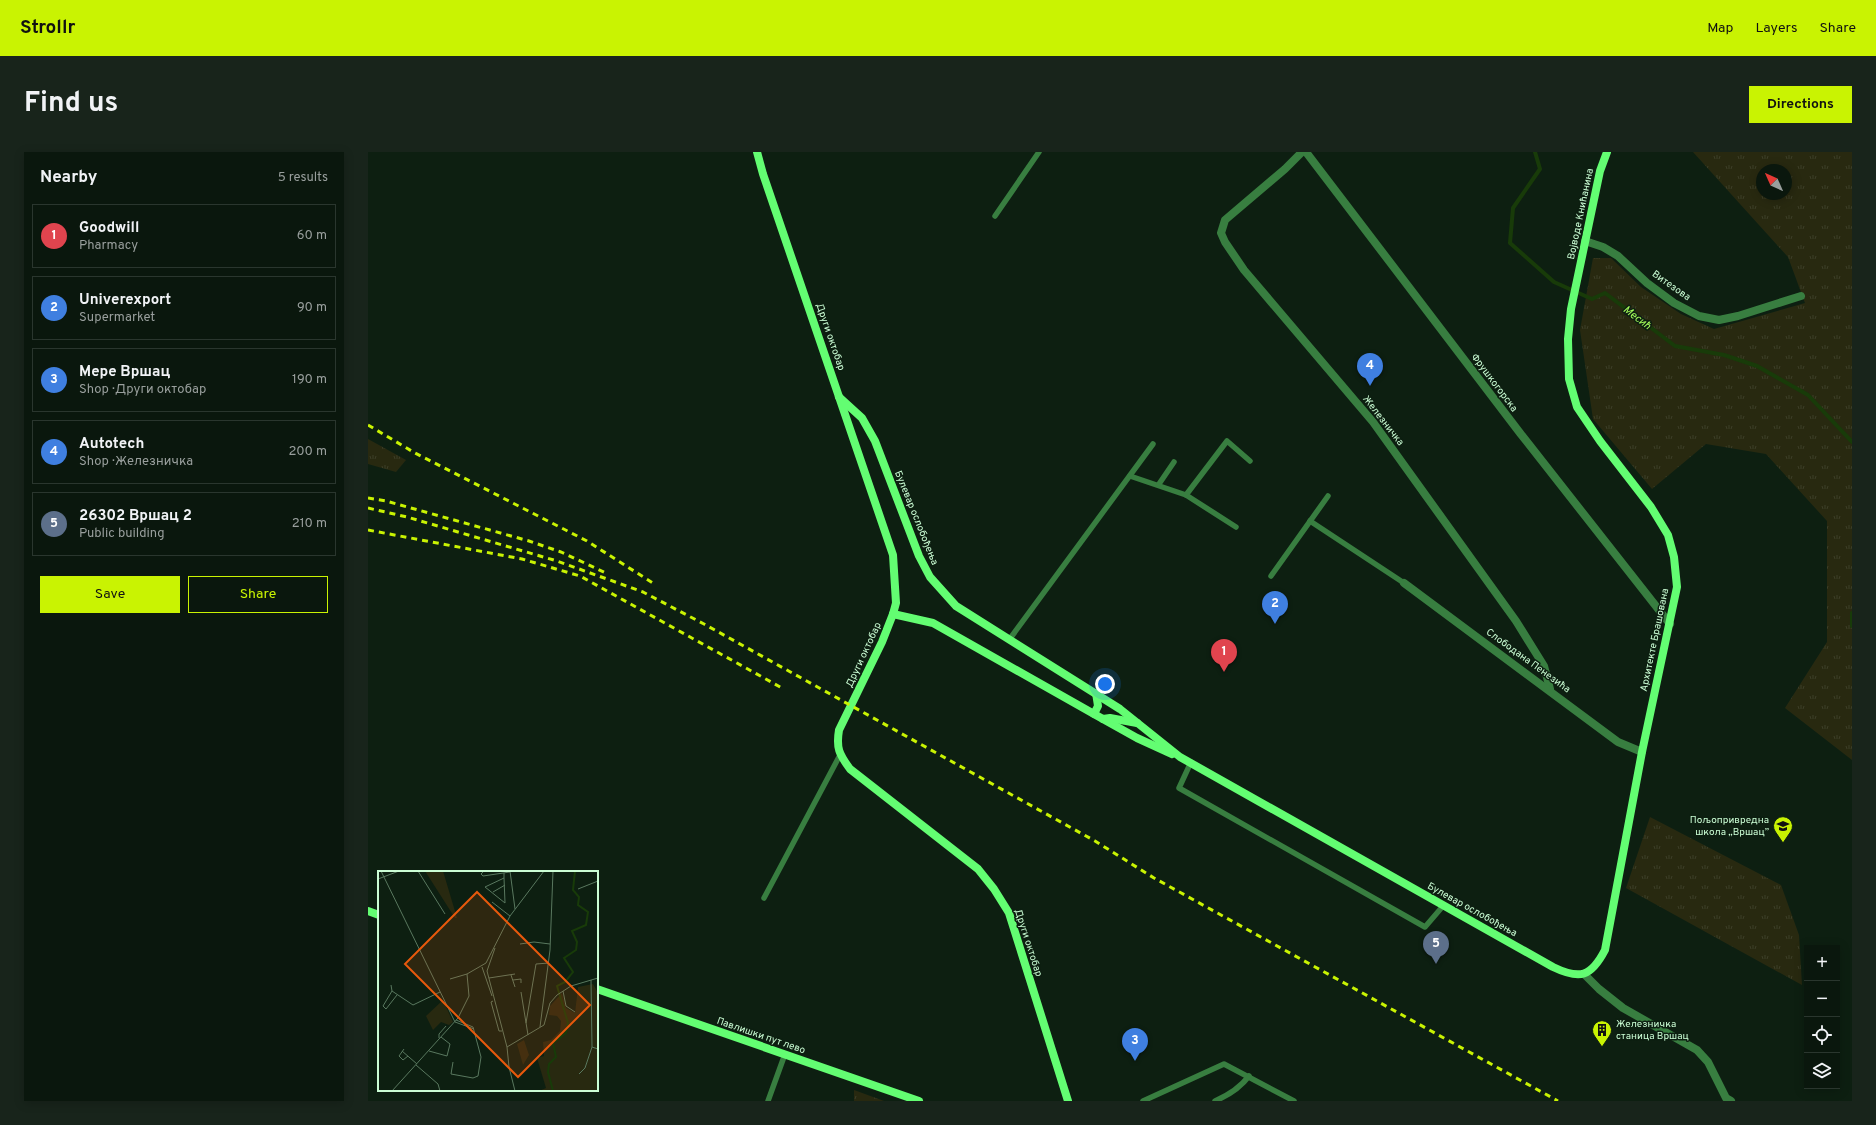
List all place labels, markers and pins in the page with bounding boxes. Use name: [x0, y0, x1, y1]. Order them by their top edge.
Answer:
pin: 4: [1357, 353, 1383, 386]
pin: 2: [1262, 591, 1288, 624]
pin: 1: [1211, 639, 1237, 672]
place label: Пољопривредна школа „Вршац”: [1690, 814, 1769, 839]
school or university icon: Пољопривредна школа „Вршац”: [1772, 815, 1794, 843]
pin: 5: [1423, 931, 1449, 964]
place label: Железничка станица Вршац: [1616, 1018, 1689, 1043]
building icon: Железничка станица Вршац: [1591, 1019, 1613, 1047]
pin: 3: [1122, 1028, 1148, 1061]

